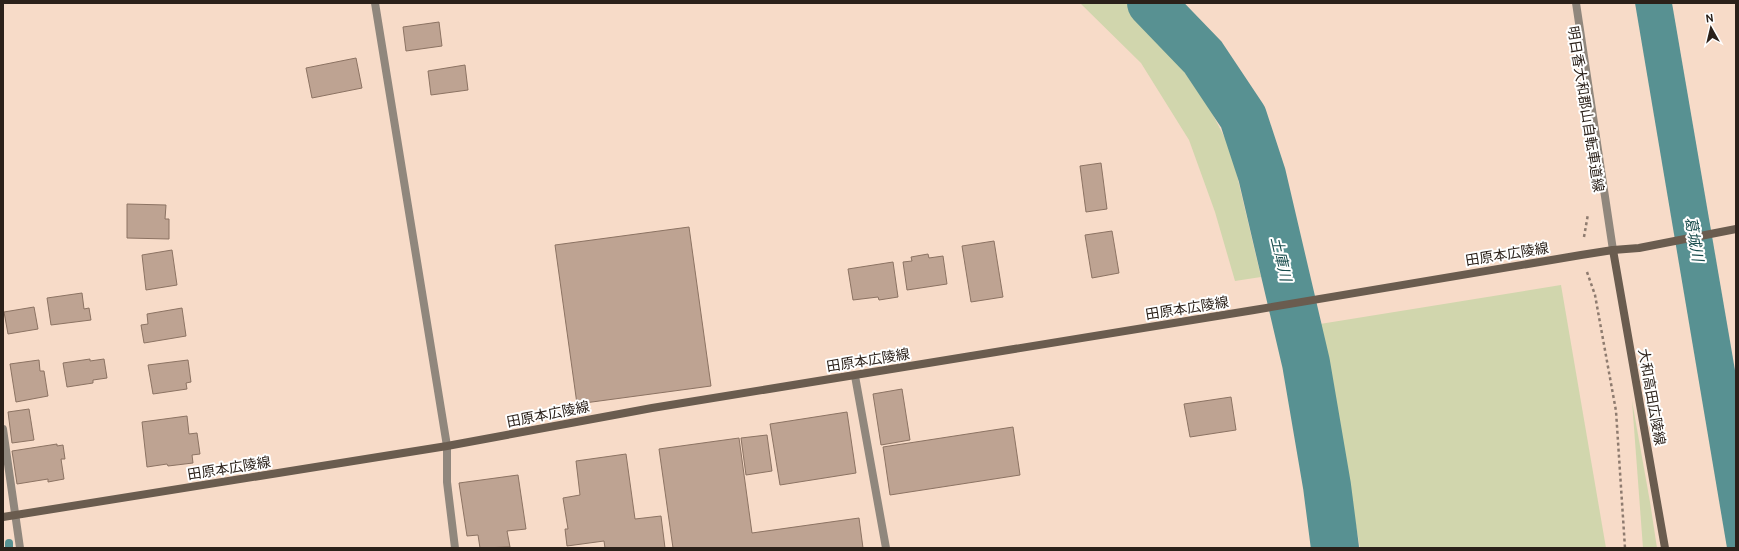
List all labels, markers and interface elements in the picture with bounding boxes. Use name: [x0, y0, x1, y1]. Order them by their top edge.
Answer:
north arrow: [1691, 8, 1731, 48]
text: N: [1705, 11, 1714, 26]
street label: 明日香大和郡山自転車道線: [1564, 25, 1608, 193]
water label: 葛城川: [1681, 215, 1707, 265]
water label: 土庫川: [1267, 235, 1295, 285]
street label: 田原本広陵線: [1464, 239, 1550, 269]
street label: 田原本広陵線: [1144, 293, 1230, 323]
street label: 田原本広陵線: [825, 345, 911, 375]
street label: 大和高田広陵線: [1635, 347, 1669, 447]
street label: 田原本広陵線: [505, 397, 591, 431]
street label: 田原本広陵線: [186, 453, 272, 483]

